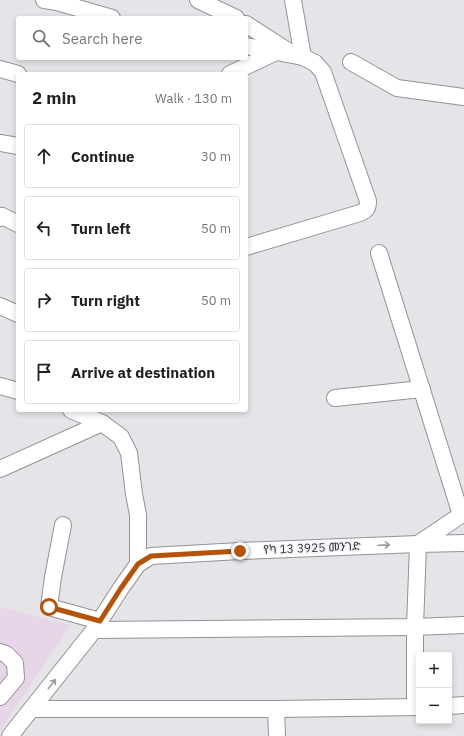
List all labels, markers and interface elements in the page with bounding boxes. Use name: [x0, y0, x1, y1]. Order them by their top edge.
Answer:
search box: [16, 16, 248, 60]
icon: search: [30, 27, 52, 49]
text: Search here: [62, 29, 142, 48]
text: 2 min: [32, 87, 76, 109]
text: Walk · 130 m: [155, 90, 232, 107]
icon: ahead: [33, 145, 55, 167]
text: Continue: [71, 147, 135, 166]
text: 30 m: [201, 148, 231, 165]
icon: left: [33, 217, 55, 239]
text: Turn left: [71, 219, 131, 238]
text: 50 m: [201, 220, 231, 237]
icon: right: [33, 289, 55, 311]
text: Turn right: [71, 291, 140, 310]
text: 50 m: [201, 292, 231, 309]
icon: arrive: [33, 361, 55, 383]
text: Arrive at destination: [71, 363, 215, 382]
street label: የካ 13 3925 መንገድ: [263, 538, 361, 557]
route end: [231, 542, 249, 560]
one-way arrow: [377, 542, 390, 549]
route start: [40, 598, 58, 616]
map controls: [416, 652, 452, 724]
button: +: [416, 652, 452, 688]
one-way arrow: [48, 678, 56, 689]
button: −: [416, 688, 452, 724]

